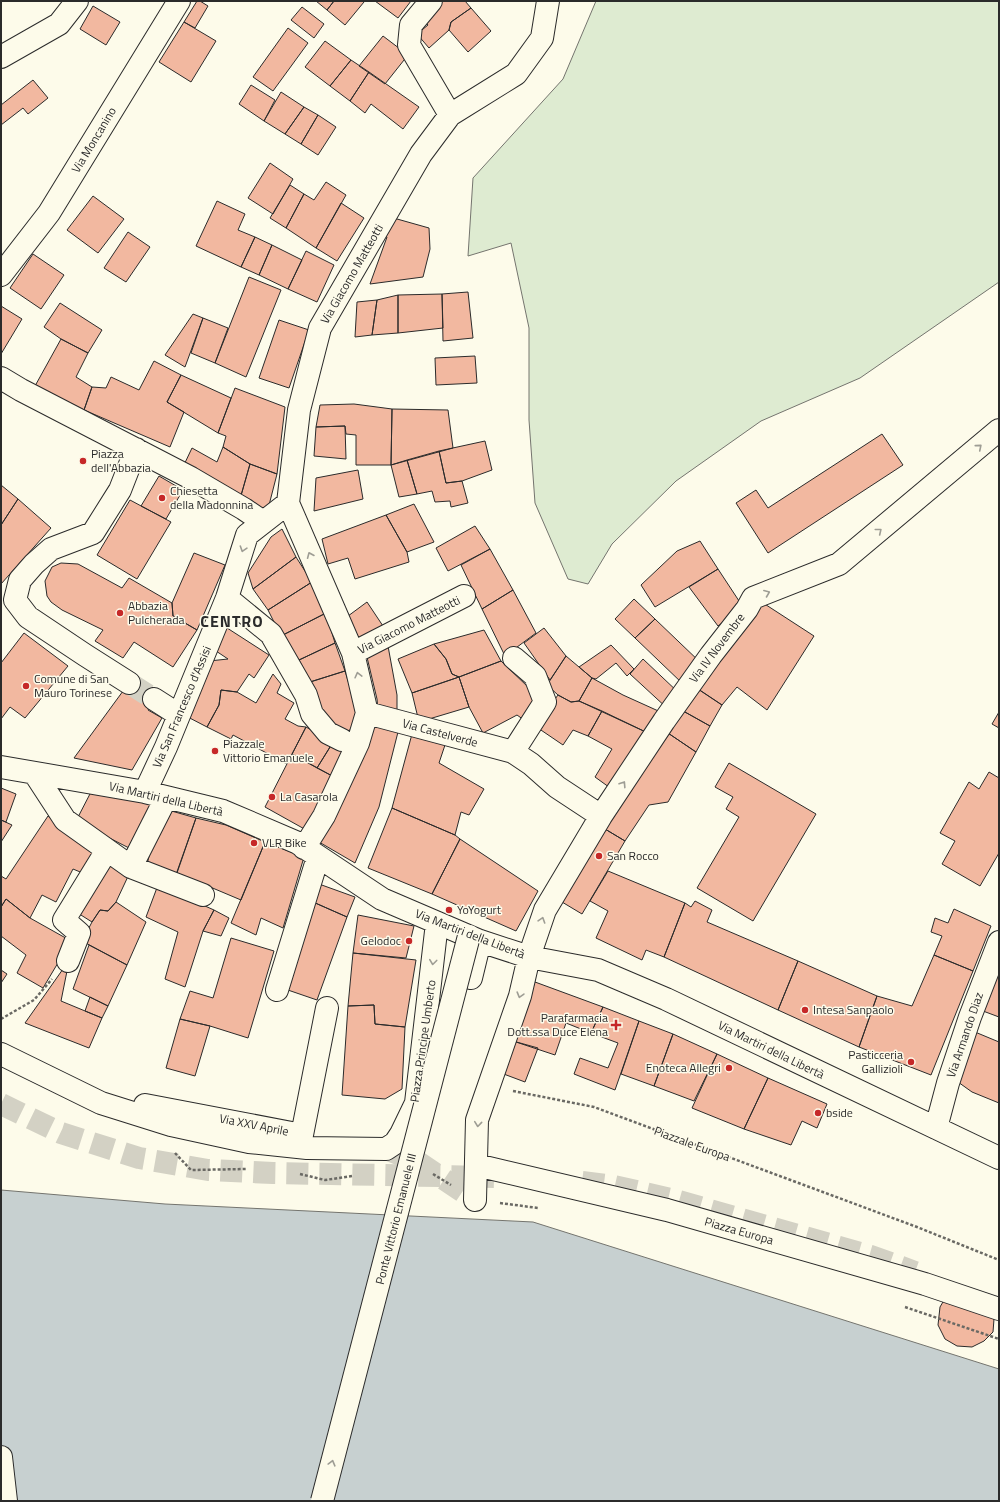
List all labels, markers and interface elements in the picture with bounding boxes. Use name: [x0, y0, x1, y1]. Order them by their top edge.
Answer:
street label: Via Moncanino: [66, 103, 121, 176]
street label: Via Giacomo Matteotti: [315, 220, 388, 327]
place label: Piazza dell'Abbazia: [91, 444, 151, 477]
one-way arrow: [974, 445, 981, 452]
marker: Piazza dell'Abbazia: [78, 456, 88, 466]
place label: Chiesetta della Madonnina: [170, 481, 253, 514]
marker: Chiesetta della Madonnina: [157, 493, 167, 503]
one-way arrow: [875, 528, 882, 535]
one-way arrow: [239, 546, 247, 553]
one-way arrow: [307, 551, 315, 558]
one-way arrow: [762, 590, 770, 598]
street label: Via Giacomo Matteotti: [354, 591, 463, 659]
place label: Abbazia Pulcherada: [128, 596, 185, 629]
marker: Abbazia Pulcherada: [115, 608, 125, 618]
district label: CENTRO: [200, 609, 264, 633]
street label: Via IV Novembre: [684, 609, 749, 687]
street label: Via San Francesco d'Assisi: [147, 643, 216, 771]
place label: Comune di San Mauro Torinese: [34, 669, 112, 702]
one-way arrow: [355, 672, 363, 678]
marker: Comune di San Mauro Torinese: [21, 681, 31, 691]
street label: Via Castelverde: [400, 713, 480, 752]
place label: Piazzale Vittorio Emanuele: [223, 734, 314, 767]
marker: Piazzale Vittorio Emanuele: [210, 746, 220, 756]
street label: Via Martiri della Libertà: [107, 776, 225, 821]
one-way arrow: [618, 781, 626, 788]
place label: La Casarola: [280, 787, 338, 806]
marker: La Casarola: [267, 792, 277, 802]
place label: VLR Bike: [262, 833, 306, 852]
marker: VLR Bike: [249, 838, 259, 848]
place label: San Rocco: [607, 846, 659, 865]
marker: San Rocco: [594, 851, 604, 861]
place label: YoYogurt: [457, 900, 502, 919]
street label: Via Martiri della Libertà: [412, 904, 528, 963]
marker: YoYogurt: [444, 905, 454, 915]
one-way arrow: [537, 917, 545, 924]
place label: Gelodoc: [361, 931, 401, 950]
marker: Gelodoc: [404, 936, 414, 946]
one-way arrow: [429, 959, 438, 965]
street label: Piazza Principe Umberto: [405, 979, 440, 1103]
street label: Via Armando Diaz: [941, 990, 988, 1080]
one-way arrow: [516, 992, 525, 999]
place label: Intesa Sanpaolo: [813, 1000, 894, 1019]
marker: Intesa Sanpaolo: [800, 1005, 810, 1015]
place label: Parafarmacia Dott.ssa Duce Elena: [507, 1008, 608, 1041]
street label: Via Martiri della Libertà: [715, 1015, 828, 1084]
marker: Parafarmacia Dott.ssa Duce Elena: [611, 1020, 621, 1030]
place label: Pasticceria Gallizioli: [848, 1045, 903, 1078]
marker: Pasticceria Gallizioli: [906, 1057, 916, 1067]
place label: Enoteca Allegri: [646, 1058, 721, 1077]
marker: Enoteca Allegri: [724, 1063, 734, 1073]
place label: bside: [826, 1103, 853, 1122]
street label: Via XXV Aprile: [218, 1108, 290, 1141]
marker: bside: [813, 1108, 823, 1118]
one-way arrow: [473, 1120, 482, 1127]
street label: Piazzale Europa: [651, 1121, 733, 1166]
street label: Ponte Vittorio Emanuele III: [370, 1151, 421, 1287]
street label: Piazza Europa: [702, 1212, 776, 1249]
one-way arrow: [327, 1460, 336, 1467]

